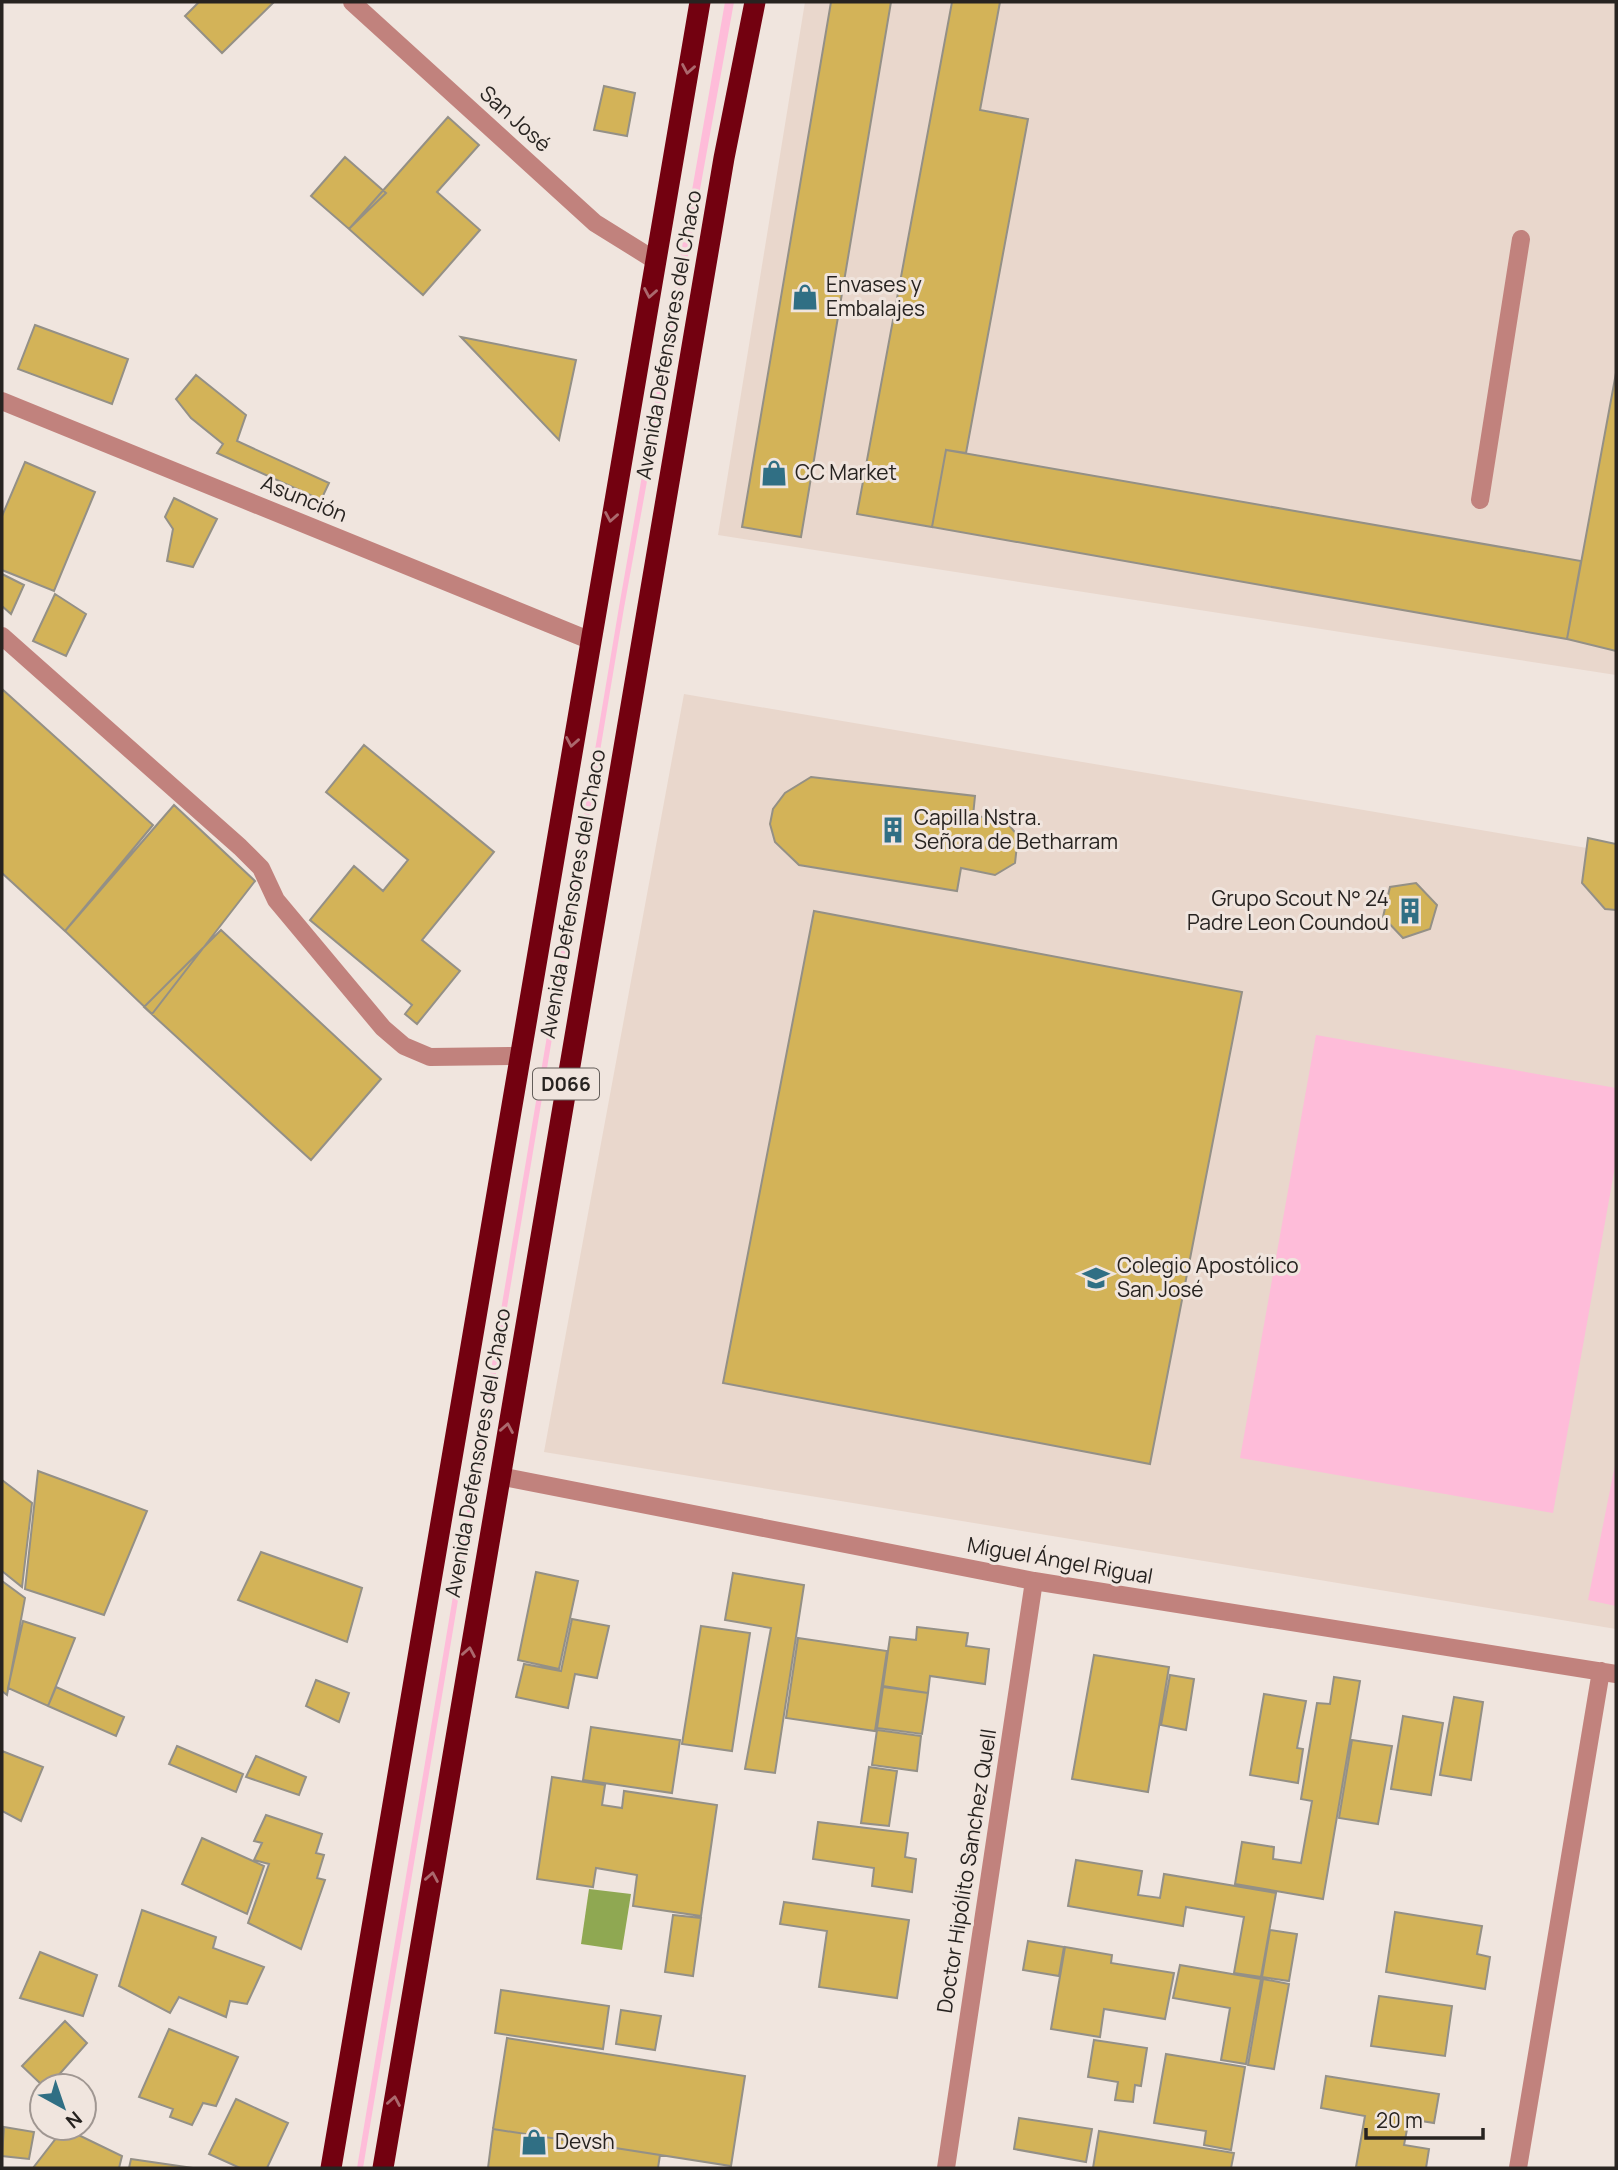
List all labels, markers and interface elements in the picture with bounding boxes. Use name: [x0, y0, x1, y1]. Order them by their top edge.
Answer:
one-way arrow: [681, 63, 696, 75]
street label: San José: [474, 79, 557, 158]
street label: Avenida Defensores del Chaco: [629, 188, 707, 482]
place label: Envases y Embalajes: [826, 270, 925, 322]
shop icon: Envases y Embalajes: [790, 282, 820, 312]
one-way arrow: [643, 287, 658, 299]
shop icon: CC Market: [759, 458, 789, 488]
place label: CC Market: [795, 458, 897, 486]
street label: Asunción: [257, 468, 351, 528]
one-way arrow: [604, 511, 619, 523]
one-way arrow: [565, 736, 580, 747]
street label: Avenida Defensores del Chaco: [533, 747, 611, 1041]
place label: Capilla Nstra. Señora de Betharram: [914, 803, 1118, 855]
building icon: Capilla Nstra. Señora de Betharram: [878, 815, 908, 845]
place label: Grupo Scout N° 24 Padre Leon Coundou: [1187, 884, 1389, 936]
building icon: Grupo Scout N° 24 Padre Leon Coundou: [1395, 896, 1425, 926]
road number: D066: [533, 1068, 599, 1100]
place label: Colegio Apostólico San José: [1117, 1251, 1299, 1303]
school or university icon: Colegio Apostólico San José: [1081, 1263, 1111, 1293]
street label: Avenida Defensores del Chaco: [438, 1306, 516, 1600]
one-way arrow: [499, 1422, 514, 1434]
street label: Miguel Ángel Rigual: [965, 1530, 1155, 1590]
one-way arrow: [461, 1646, 476, 1658]
street label: Doctor Hipólito Sanchez Quell: [930, 1727, 1002, 2015]
one-way arrow: [424, 1871, 439, 1883]
north arrow: [28, 2072, 98, 2142]
one-way arrow: [386, 2095, 401, 2107]
scale bar: [1366, 2096, 1483, 2140]
text: N: [60, 2106, 88, 2134]
text: 20 m: [1376, 2106, 1423, 2134]
shop icon: Devsh: [519, 2127, 549, 2157]
place label: Devsh: [555, 2127, 615, 2155]

